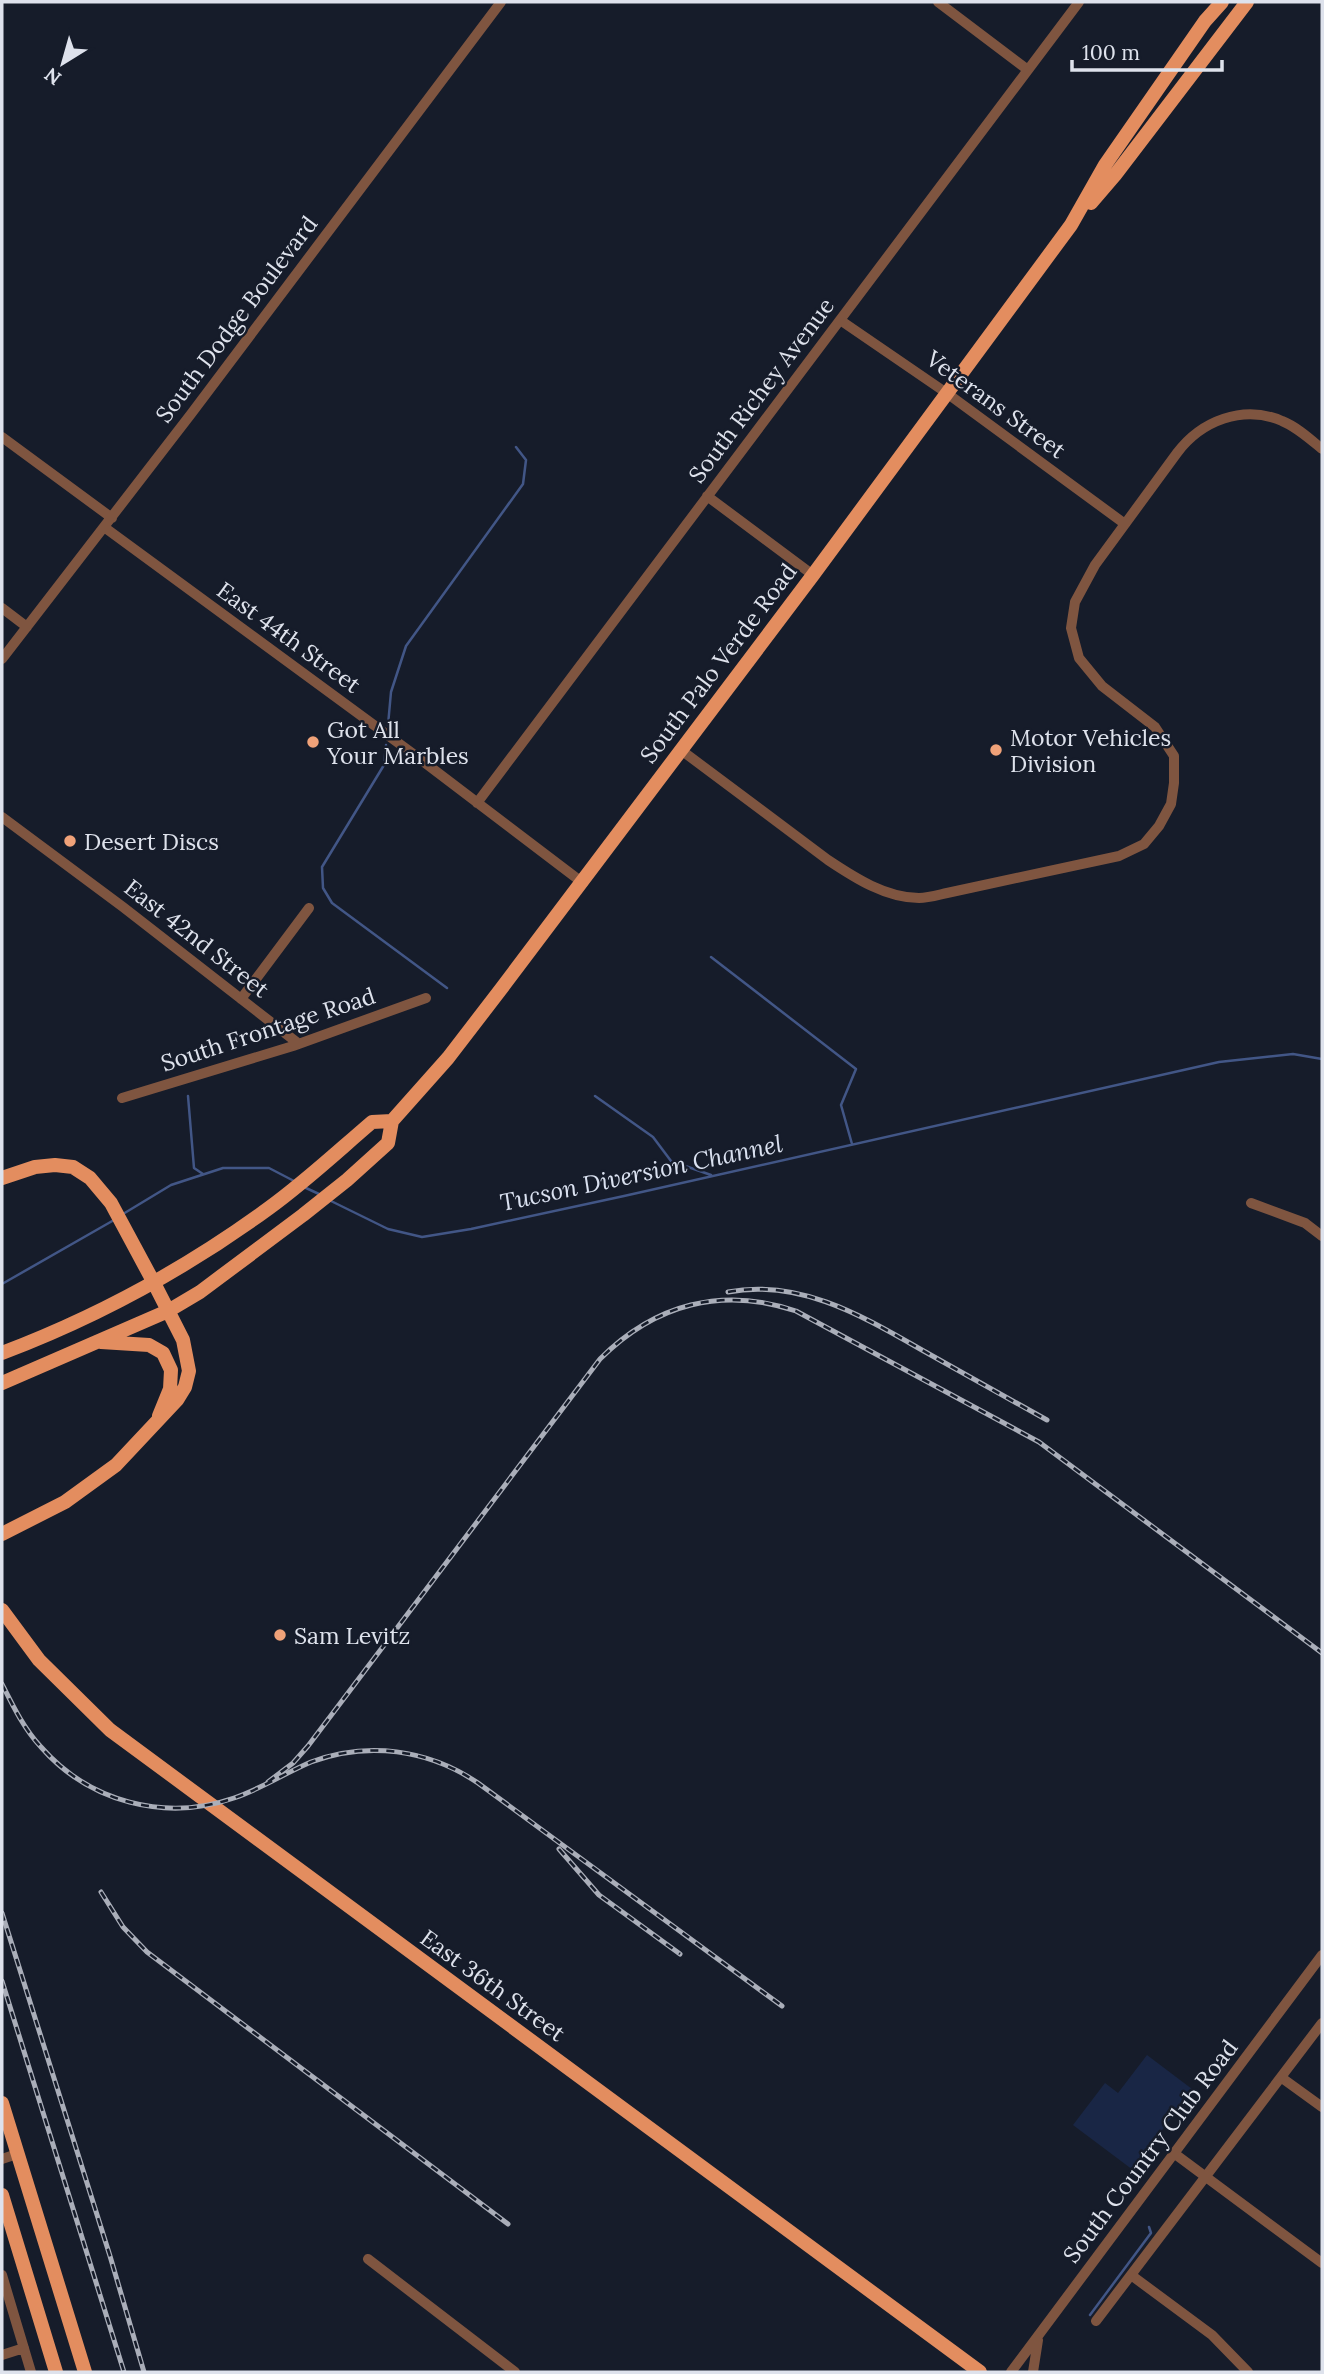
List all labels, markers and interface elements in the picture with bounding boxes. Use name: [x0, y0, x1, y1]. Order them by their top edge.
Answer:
north arrow: [28, 28, 98, 98]
scale bar: [1072, 28, 1222, 72]
text: 100 m: [1082, 39, 1140, 66]
text: N: [39, 62, 66, 91]
street label: South Dodge Boulevard: [149, 210, 323, 428]
street label: South Richey Avenue: [682, 292, 840, 488]
street label: Veterans Street: [920, 343, 1071, 464]
street label: South Palo Verde Road: [633, 557, 803, 769]
street label: East 44th Street: [211, 575, 367, 699]
place label: Got All Your Marbles: [326, 715, 469, 770]
place label: Motor Vehicles Division: [1010, 723, 1171, 778]
marker: Got All Your Marbles: [305, 734, 321, 750]
marker: Motor Vehicles Division: [988, 742, 1004, 758]
place label: Desert Discs: [84, 827, 219, 856]
marker: Desert Discs: [62, 833, 78, 849]
street label: East 42nd Street: [119, 873, 275, 1004]
street label: South Frontage Road: [157, 981, 379, 1077]
water label: Tucson Diversion Channel: [497, 1128, 785, 1218]
place label: Sam Levitz: [294, 1621, 410, 1650]
marker: Sam Levitz: [272, 1627, 288, 1643]
street label: East 36th Street: [415, 1923, 571, 2047]
street label: South Country Club Road: [1056, 2033, 1244, 2268]

